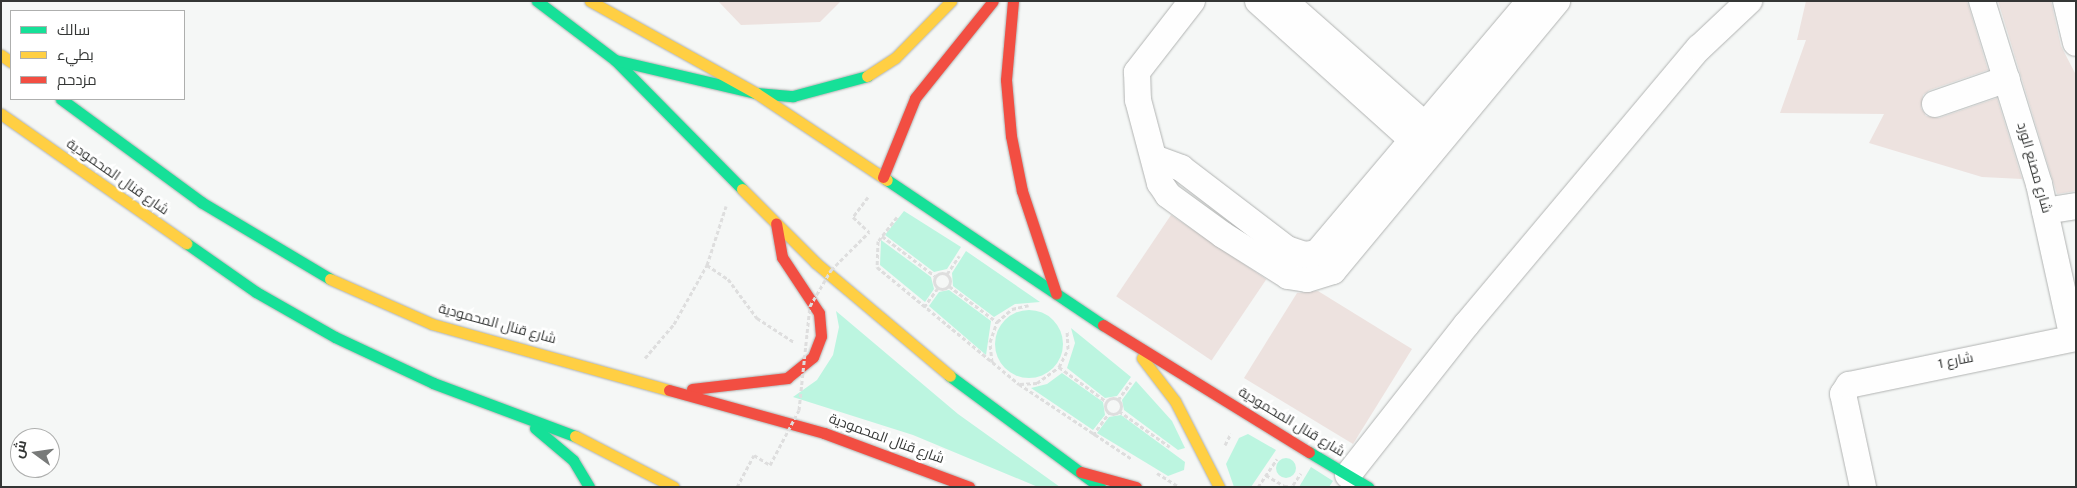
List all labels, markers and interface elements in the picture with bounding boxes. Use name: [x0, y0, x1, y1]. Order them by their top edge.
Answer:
legend: [10, 10, 185, 100]
text: سالك: [57, 22, 90, 41]
text: بطيء: [57, 47, 94, 66]
text: مزدحم: [57, 72, 97, 91]
street label: شارع مصنع الورد: [2012, 121, 2054, 215]
street label: شارع قنال المحمودية: [62, 136, 172, 220]
street label: شارع قنال المحمودية: [436, 301, 558, 349]
street label: شارع 1: [1937, 350, 1975, 374]
street label: شارع قنال المحمودية: [1235, 385, 1347, 461]
street label: شارع قنال المحمودية: [826, 411, 946, 469]
north arrow: [10, 428, 60, 478]
text: ش: [11, 439, 31, 460]

